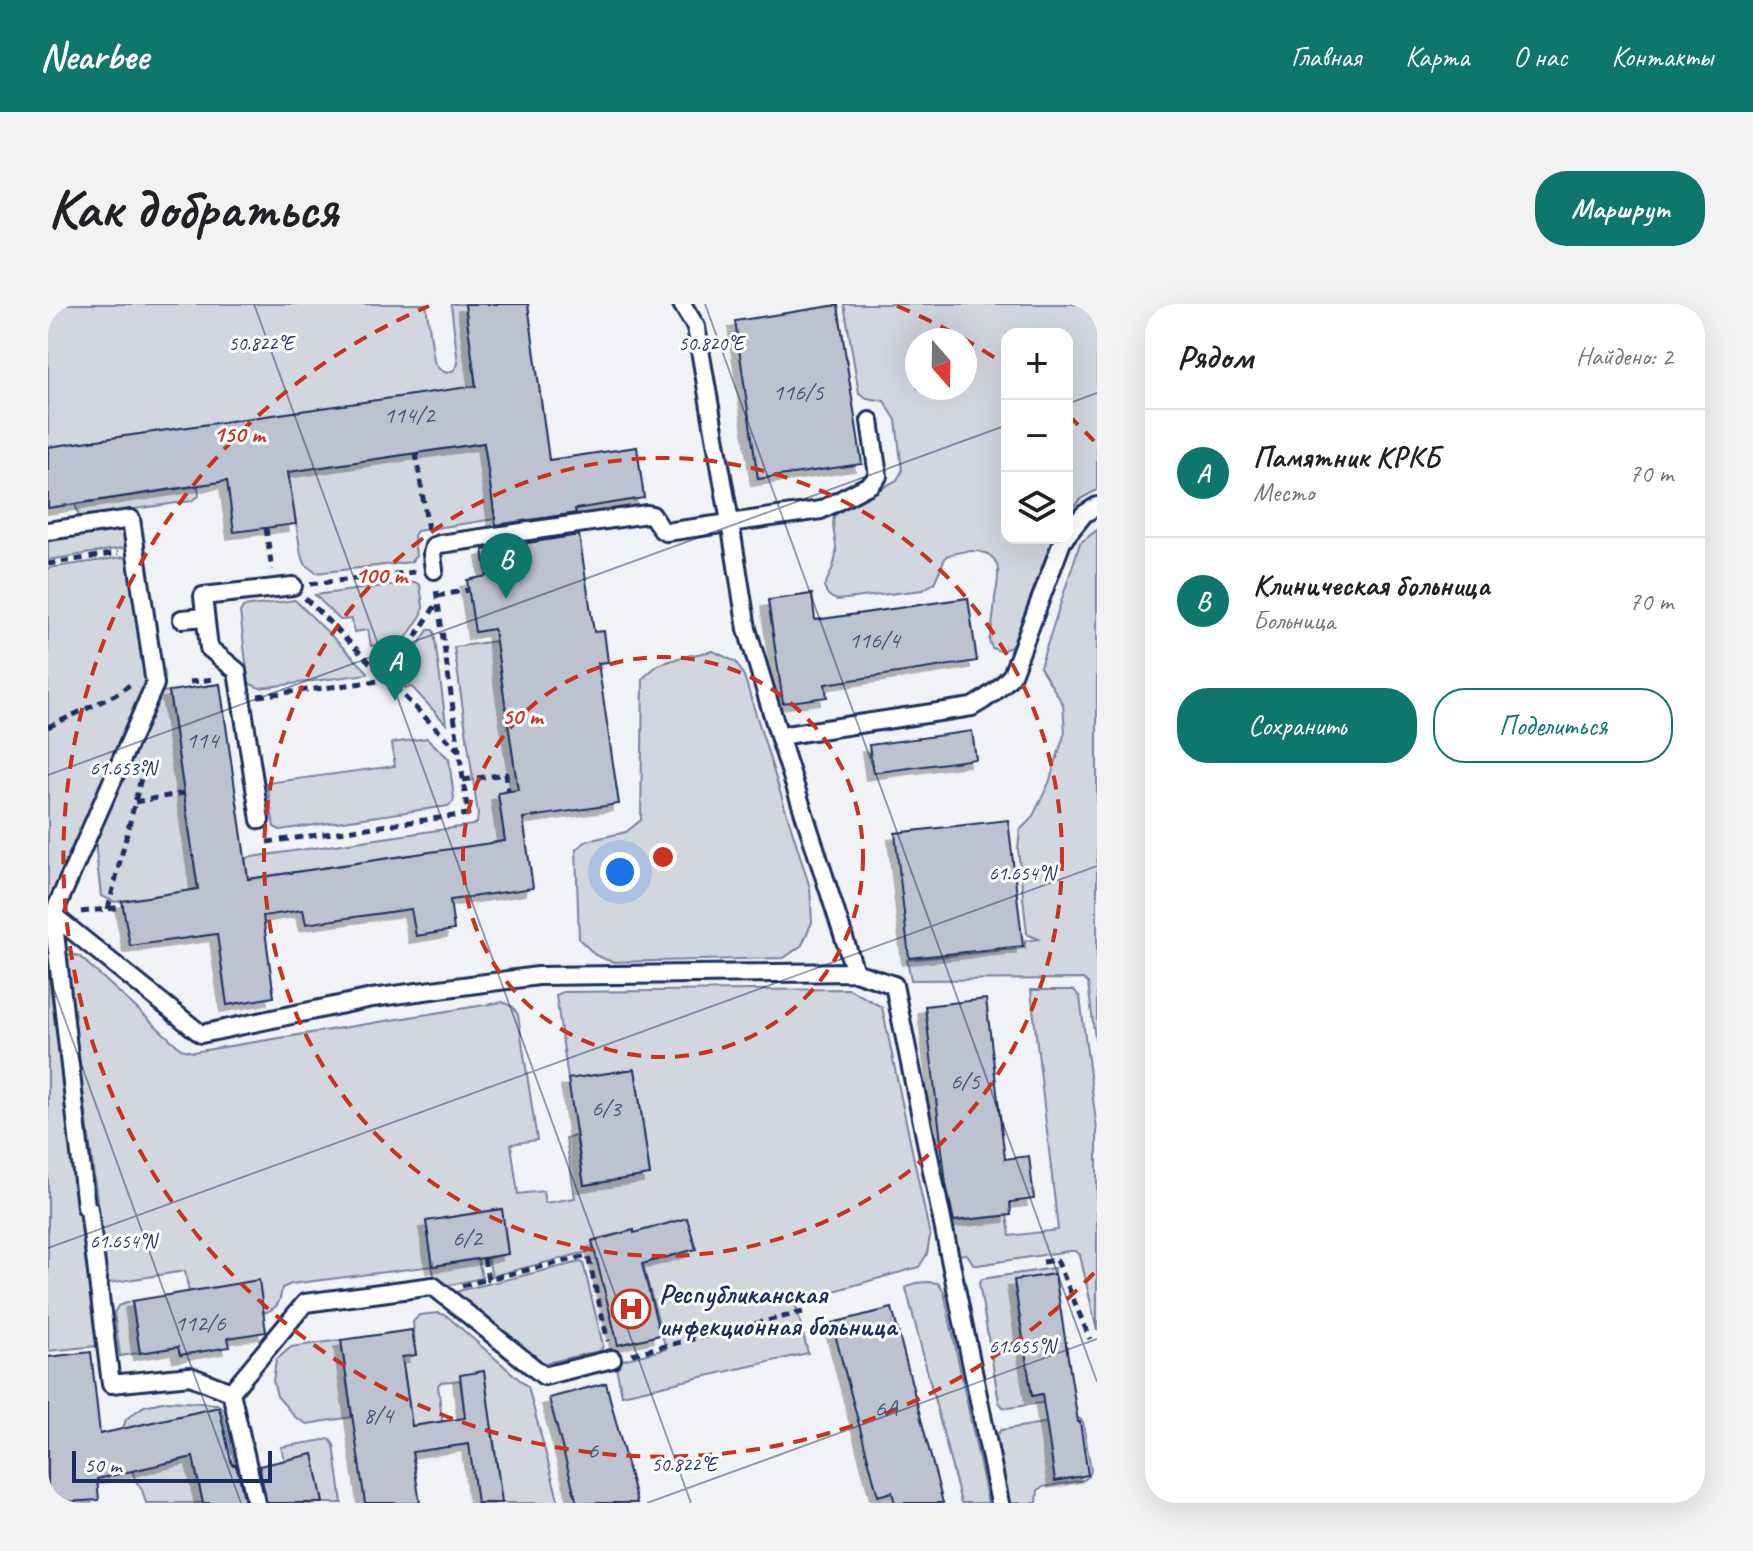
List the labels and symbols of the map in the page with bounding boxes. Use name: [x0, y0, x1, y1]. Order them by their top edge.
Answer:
north arrow: [905, 328, 977, 400]
text: 50.822°E: [228, 331, 296, 356]
text: 50.820°E: [678, 331, 746, 356]
house number: 116/5: [772, 377, 825, 407]
house number: 114/2: [383, 400, 437, 430]
text: 150 m: [213, 419, 267, 449]
pin: B: [480, 533, 532, 599]
text: 100 m: [355, 560, 409, 590]
house number: 116/4: [848, 625, 902, 655]
pin: A: [369, 635, 421, 701]
text: 50 m: [502, 701, 545, 731]
house number: 114: [186, 725, 220, 755]
text: 61.653°N: [90, 756, 159, 781]
centre of rings: [649, 843, 677, 871]
your location: [600, 852, 640, 892]
text: 61.654°N: [989, 861, 1058, 886]
house number: 6/5: [950, 1066, 981, 1096]
house number: 6/3: [591, 1093, 623, 1123]
house number: 6/2: [452, 1223, 484, 1253]
text: 61.654°N: [90, 1229, 159, 1254]
place label: Республиканская инфекционная больница: [659, 1276, 899, 1343]
hospital icon: Республиканская инфекционная больница: [610, 1288, 652, 1330]
house number: 112/6: [174, 1308, 227, 1338]
text: 61.655°N: [989, 1334, 1058, 1359]
house number: 6А: [875, 1393, 898, 1423]
house number: 8/4: [363, 1400, 395, 1430]
house number: 6: [588, 1435, 600, 1465]
scale bar: [72, 1447, 272, 1483]
text: 50.822°E: [651, 1452, 719, 1477]

